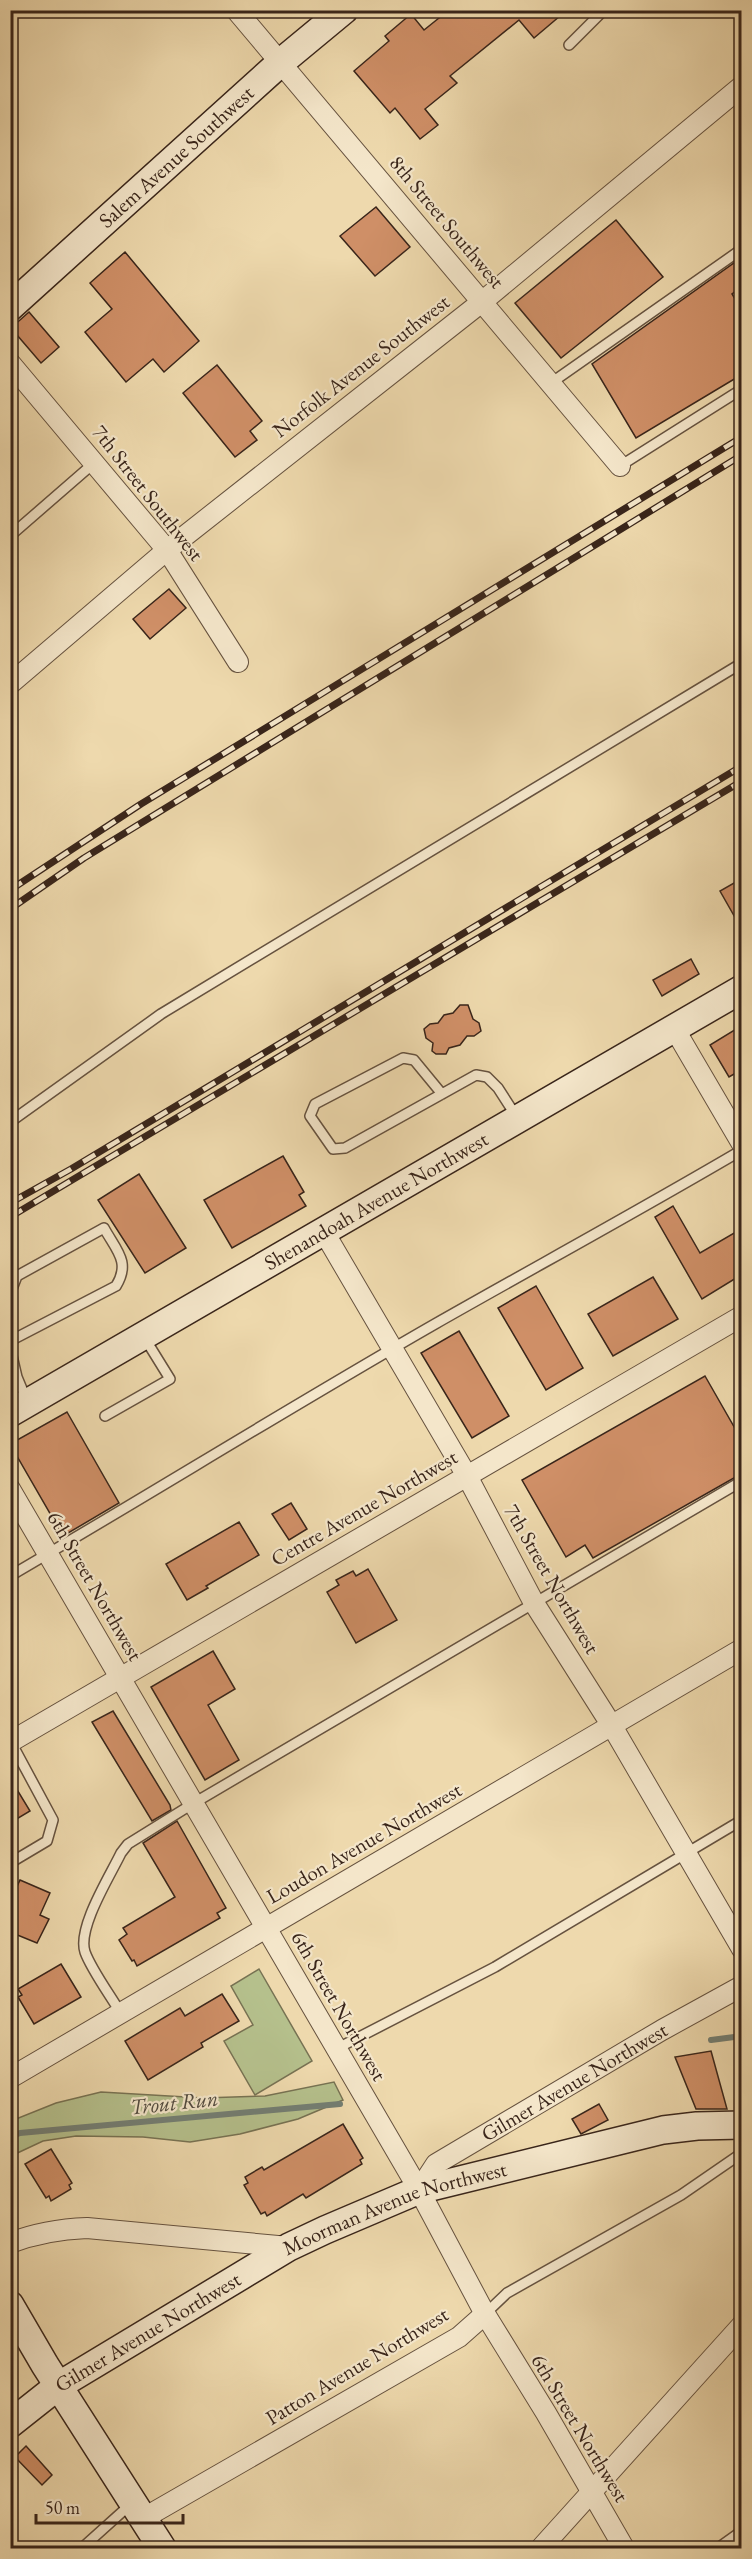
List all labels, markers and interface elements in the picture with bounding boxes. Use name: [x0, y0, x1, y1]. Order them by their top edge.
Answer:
street label: Salem Avenue Southwest: [93, 79, 259, 234]
street label: 8th Street Southwest: [384, 150, 511, 294]
street label: Norfolk Avenue Southwest: [267, 288, 455, 443]
street label: 7th Street Southwest: [87, 419, 210, 567]
street label: Shenandoah Avenue Northwest: [259, 1125, 493, 1276]
street label: Centre Avenue Northwest: [266, 1443, 462, 1572]
street label: 7th Street Northwest: [499, 1499, 606, 1659]
street label: 6th Street Northwest: [42, 1506, 149, 1666]
street label: Loudon Avenue Northwest: [261, 1775, 466, 1909]
street label: 6th Street Northwest: [286, 1926, 393, 2086]
street label: Gilmer Avenue Northwest: [476, 2015, 672, 2147]
water label: Trout Run: [129, 2083, 219, 2122]
street label: Moorman Avenue Northwest: [278, 2155, 510, 2261]
street label: Gilmer Avenue Northwest: [50, 2265, 246, 2398]
street label: Patton Avenue Northwest: [260, 2300, 453, 2431]
street label: 6th Street Northwest: [525, 2349, 636, 2507]
scale bar: [36, 2487, 183, 2525]
text: 50 m: [45, 2496, 80, 2519]

